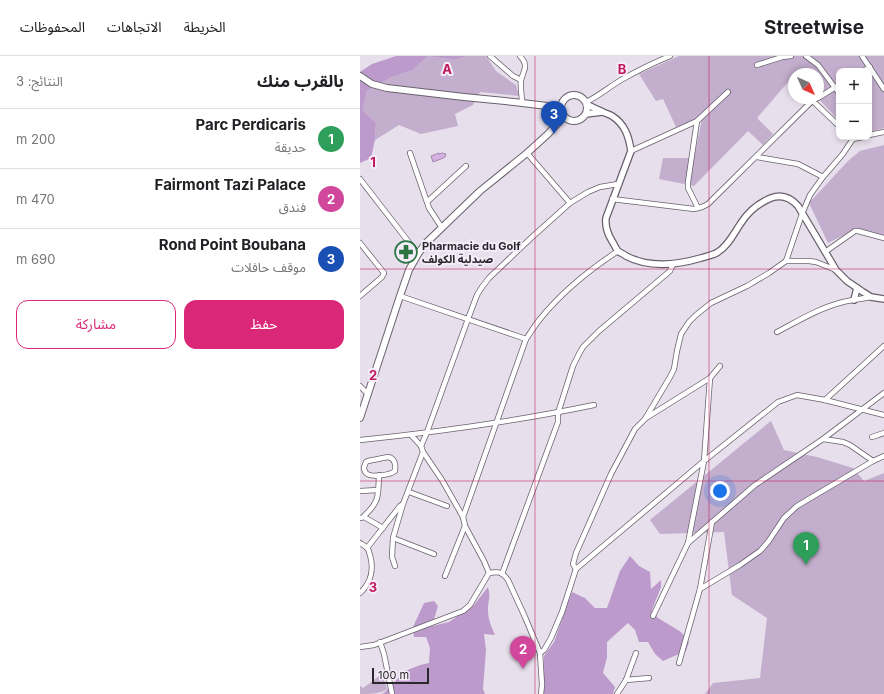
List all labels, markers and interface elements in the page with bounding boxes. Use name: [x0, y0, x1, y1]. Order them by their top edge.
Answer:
text: Streetwise: [764, 16, 864, 39]
text: المحفوظات: [20, 18, 85, 35]
text: الاتجاهات: [107, 18, 162, 35]
text: الخريطة: [184, 18, 226, 35]
text: A: [442, 61, 452, 77]
text: B: [618, 61, 627, 77]
north arrow: [788, 68, 824, 104]
map controls: [836, 68, 872, 140]
button: +: [836, 68, 872, 104]
text: بالقرب منك: [257, 71, 344, 91]
text: النتائج: 3: [16, 73, 63, 89]
pin: 3: [541, 101, 567, 134]
button: −: [836, 104, 872, 140]
text: Parc Perdicaris: [195, 115, 306, 134]
text: 200 m: [16, 131, 55, 147]
text: 1: [328, 131, 334, 147]
text: حديقة: [275, 139, 306, 155]
text: 1: [370, 154, 376, 170]
text: Fairmont Tazi Palace: [155, 175, 306, 194]
text: 470 m: [16, 191, 55, 207]
text: 2: [327, 191, 335, 207]
text: فندق: [279, 199, 306, 215]
text: Rond Point Boubana: [159, 235, 306, 254]
pharmacy icon: Pharmacie du Golf صيدلية الكولف: [393, 239, 419, 265]
place label: Pharmacie du Golf صيدلية الكولف: [422, 239, 521, 266]
text: 690 m: [16, 251, 55, 267]
text: 3: [327, 251, 335, 267]
text: موقف حافلات: [231, 259, 306, 275]
button: مشاركة: [16, 300, 176, 349]
button: حفظ: [184, 300, 344, 349]
text: 2: [369, 367, 377, 383]
your location: [710, 481, 730, 501]
pin: 1: [793, 532, 819, 565]
text: 3: [369, 579, 377, 595]
pin: 2: [510, 636, 536, 669]
scale bar: [372, 666, 429, 685]
text: 100 m: [378, 668, 409, 682]

